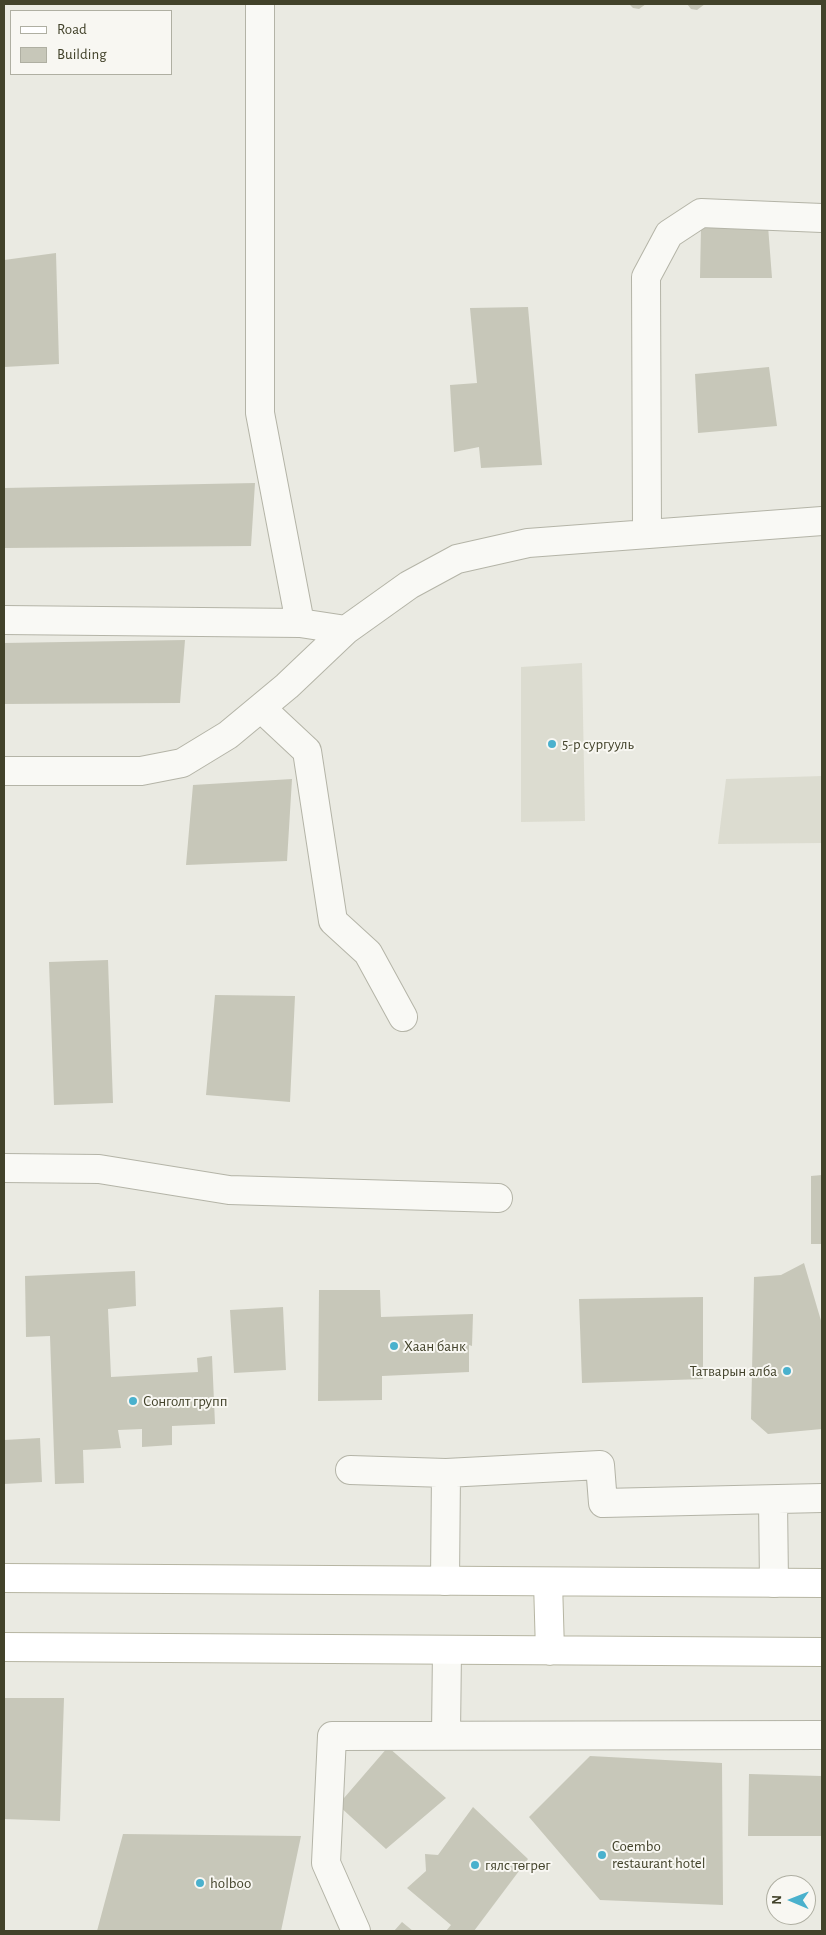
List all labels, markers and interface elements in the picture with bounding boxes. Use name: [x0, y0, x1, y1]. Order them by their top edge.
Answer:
legend: [10, 10, 172, 75]
text: Road: [57, 22, 87, 37]
text: Building: [57, 47, 107, 62]
place label: 5-р сургууль: [562, 735, 634, 753]
marker: 5-р сургууль: [546, 738, 558, 750]
place label: Хаан банк: [404, 1337, 466, 1355]
marker: Хаан банк: [388, 1340, 400, 1352]
place label: Татварын алба: [690, 1362, 777, 1380]
marker: Татварын алба: [781, 1365, 793, 1377]
place label: Сонголт групп: [143, 1392, 227, 1410]
marker: Сонголт групп: [127, 1395, 139, 1407]
place label: Coembo restaurant hotel: [612, 1837, 705, 1872]
marker: Coembo restaurant hotel: [596, 1849, 608, 1861]
place label: гялс төгрөг: [485, 1856, 550, 1874]
marker: гялс төгрөг: [469, 1859, 481, 1871]
place label: holboo: [210, 1874, 251, 1892]
north arrow: [766, 1875, 816, 1925]
marker: holboo: [194, 1877, 206, 1889]
text: N: [770, 1895, 784, 1905]

